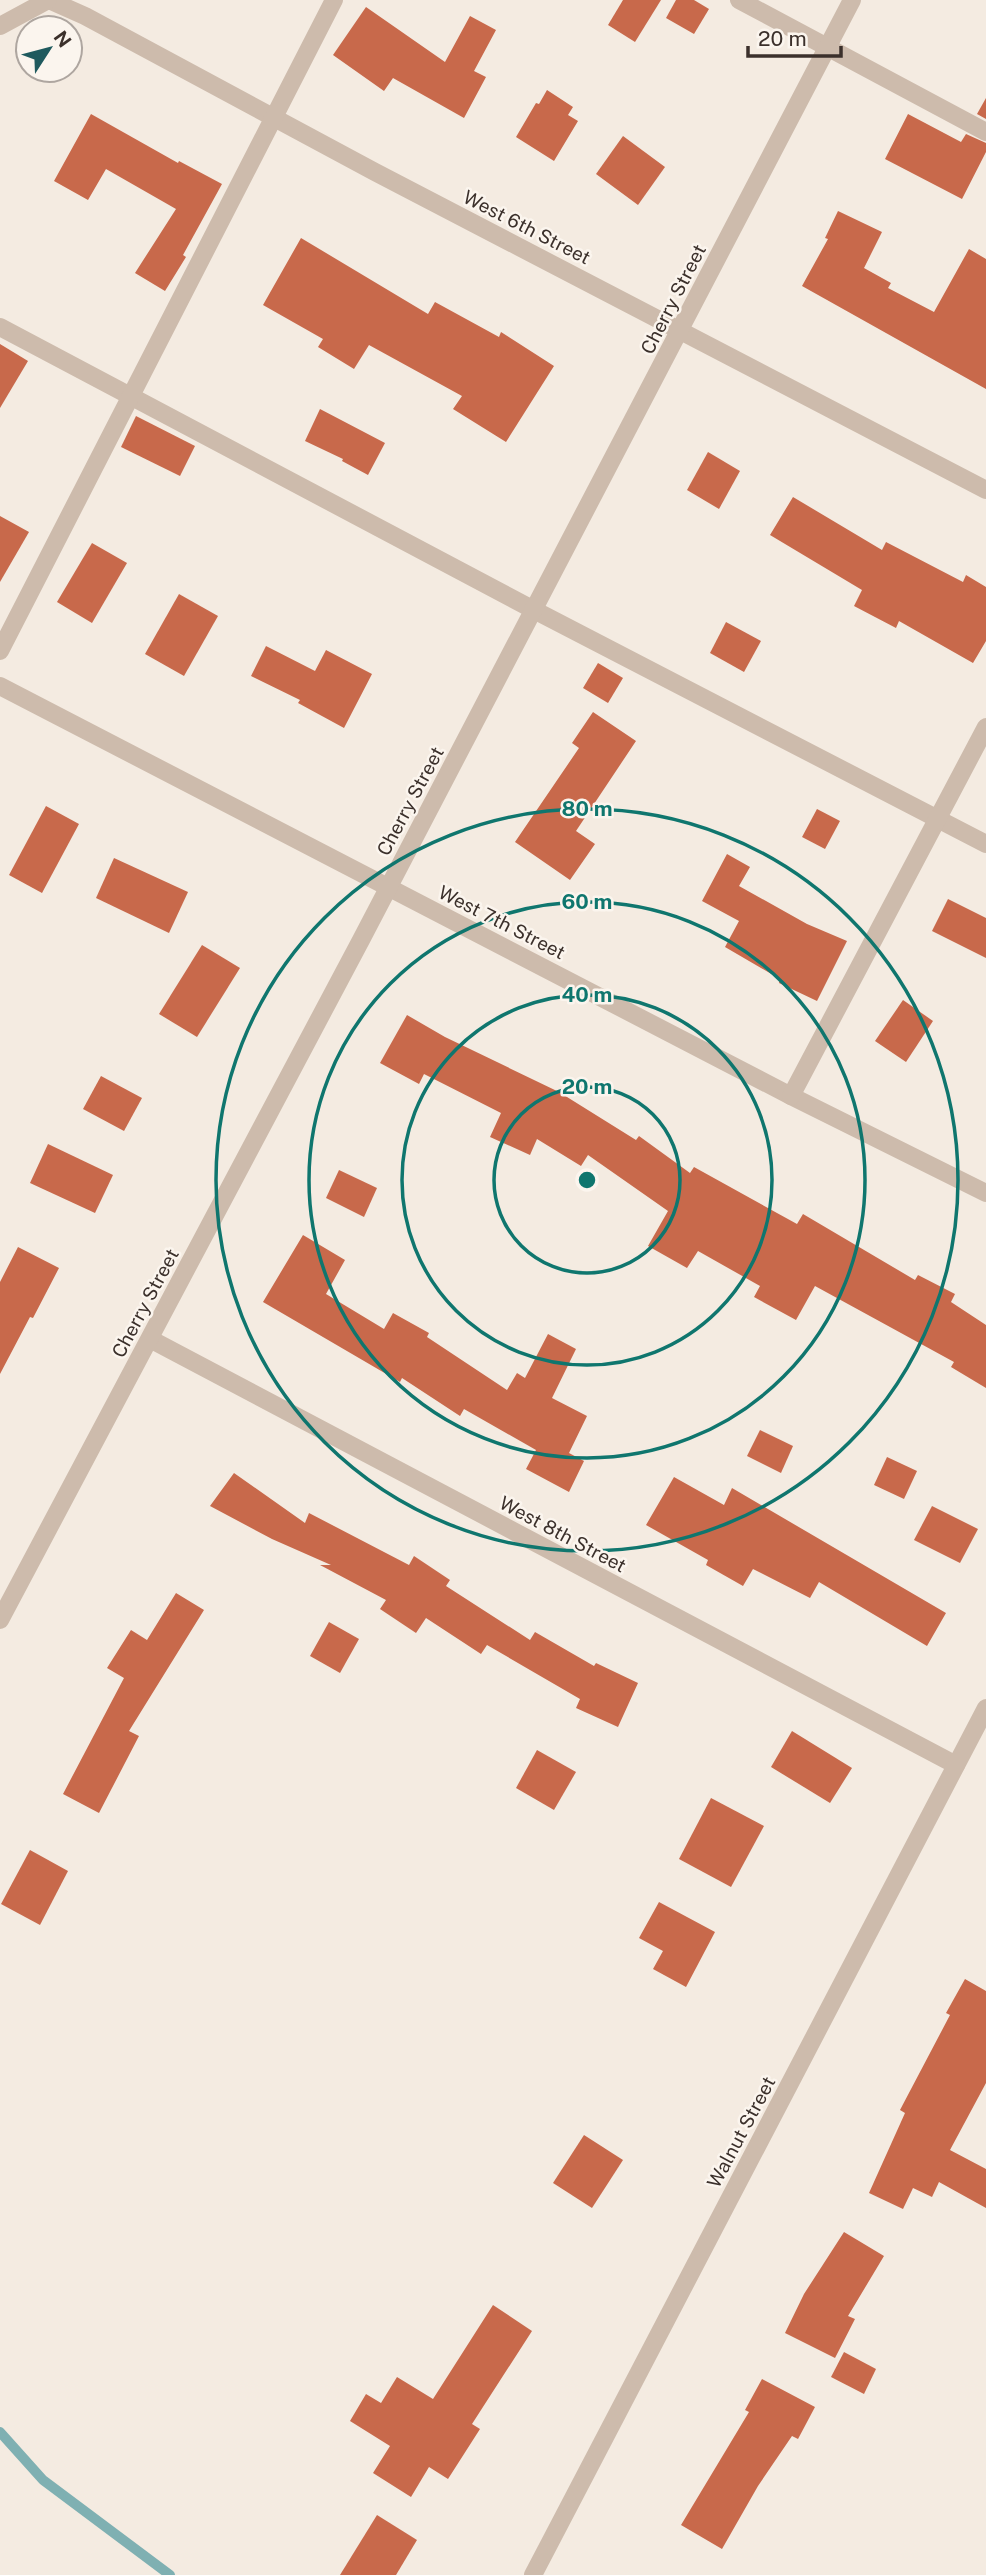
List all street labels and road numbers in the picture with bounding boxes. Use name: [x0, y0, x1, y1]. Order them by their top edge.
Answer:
street label: West 6th Street: [460, 185, 594, 269]
street label: Cherry Street: [636, 240, 710, 358]
street label: Cherry Street: [372, 743, 448, 859]
street label: West 7th Street: [435, 881, 569, 963]
street label: Cherry Street: [107, 1245, 183, 1361]
street label: West 8th Street: [496, 1491, 630, 1577]
street label: Walnut Street: [702, 2073, 780, 2191]

